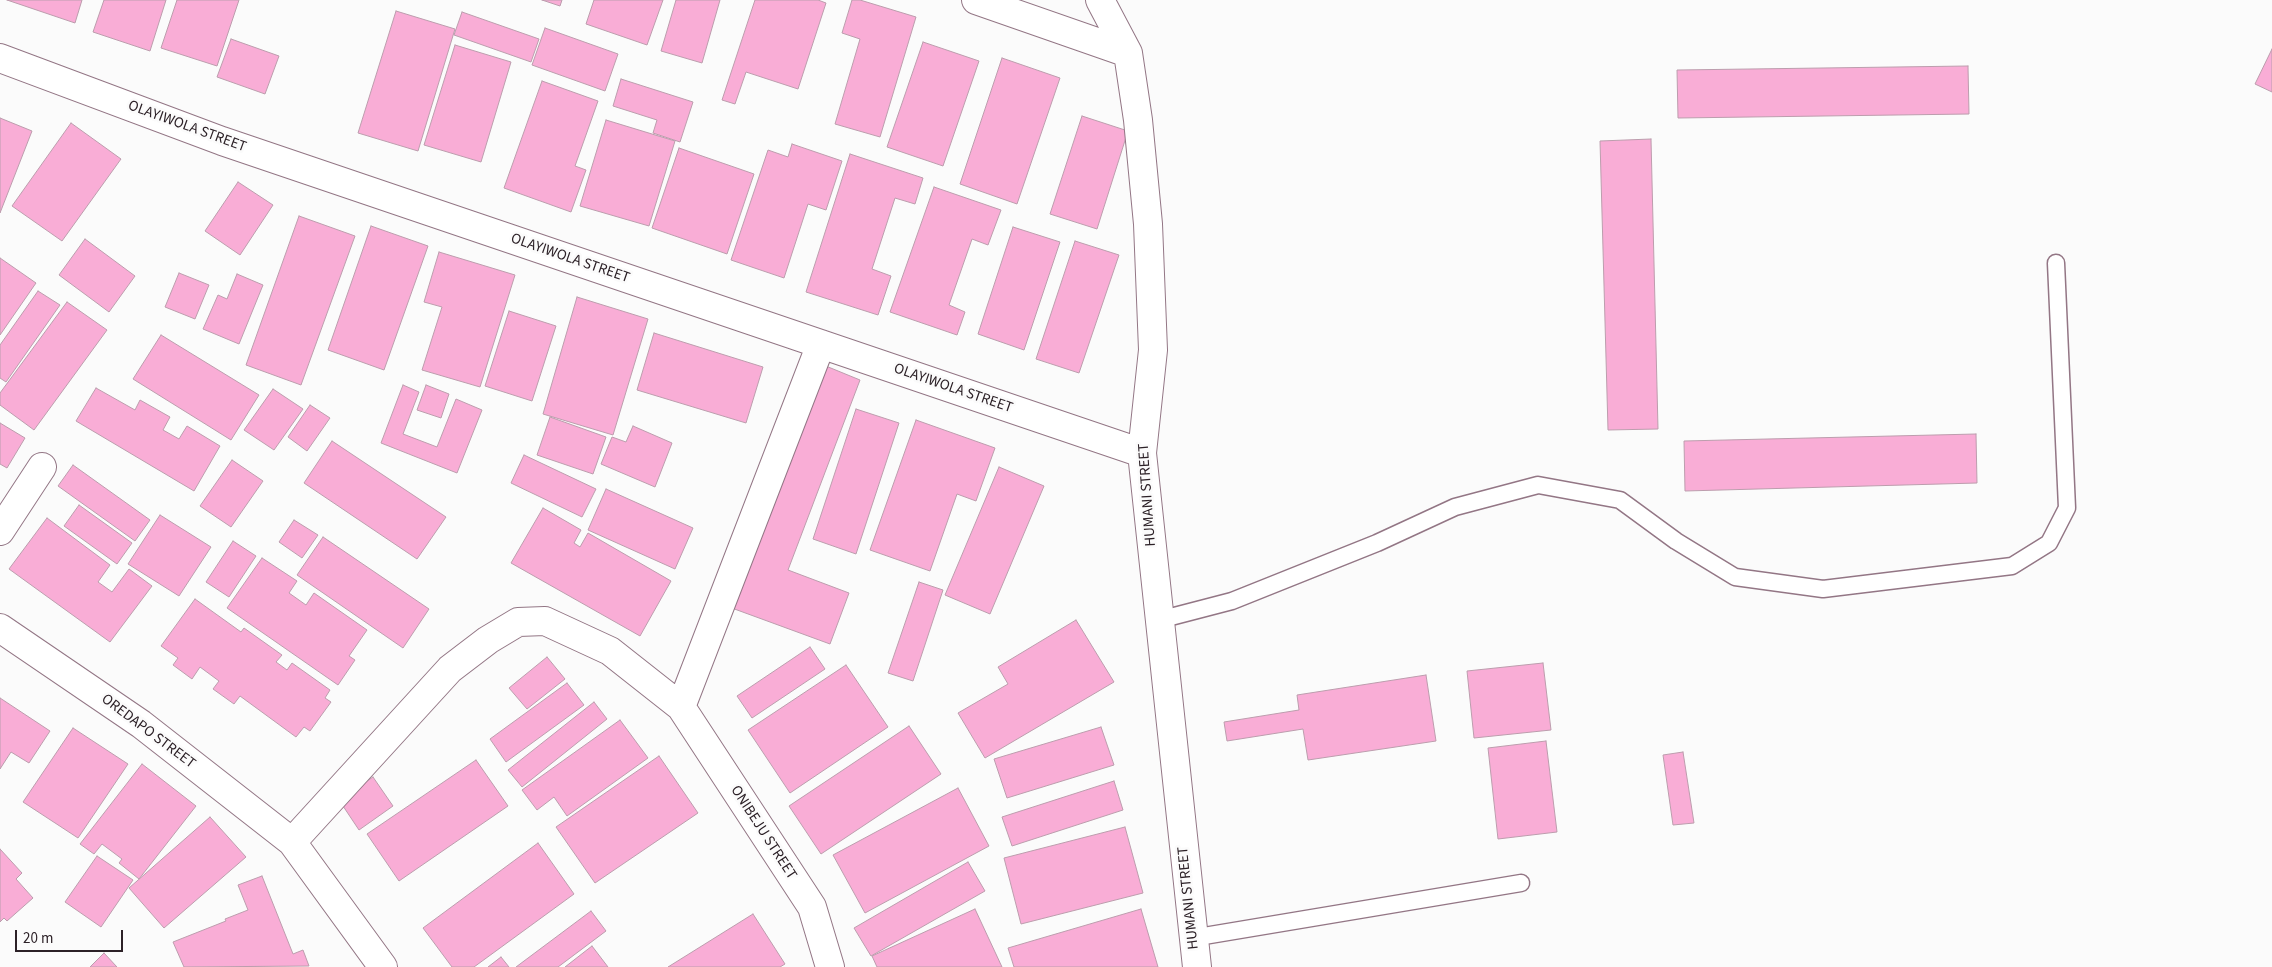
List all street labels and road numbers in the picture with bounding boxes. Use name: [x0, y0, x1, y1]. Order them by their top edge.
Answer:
street label: OLAYIWOLA STREET: [125, 97, 249, 157]
street label: OLAYIWOLA STREET: [508, 230, 632, 288]
street label: OLAYIWOLA STREET: [891, 360, 1015, 418]
street label: HUMANI STREET: [1135, 443, 1161, 547]
street label: OREDAPO STREET: [97, 691, 199, 773]
street label: ONIBEJU STREET: [726, 783, 800, 883]
street label: HUMANI STREET: [1175, 846, 1203, 950]

